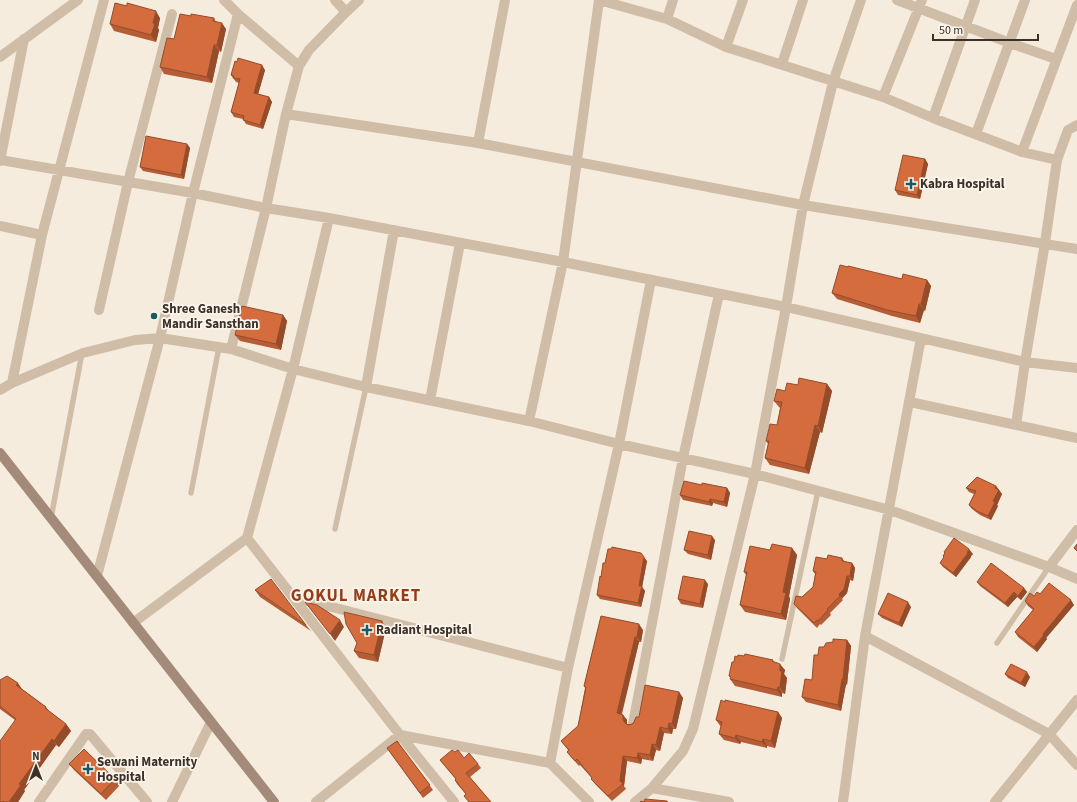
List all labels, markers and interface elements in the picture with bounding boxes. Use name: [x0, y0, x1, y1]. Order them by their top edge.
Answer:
scale bar: [933, 16, 1038, 42]
text: 50 m: [939, 22, 963, 39]
place label: Kabra Hospital: [920, 175, 1005, 193]
marker: Kabra Hospital: [905, 178, 917, 190]
place label: Shree Ganesh Mandir Sansthan: [162, 300, 259, 333]
marker: Shree Ganesh Mandir Sansthan: [149, 311, 159, 321]
district label: GOKUL MARKET: [291, 584, 421, 608]
place label: Radiant Hospital: [376, 621, 472, 639]
marker: Radiant Hospital: [361, 624, 373, 636]
north arrow: [16, 746, 56, 786]
text: N: [32, 749, 40, 764]
place label: Sewani Maternity Hospital: [97, 753, 197, 786]
marker: Sewani Maternity Hospital: [82, 763, 94, 775]

